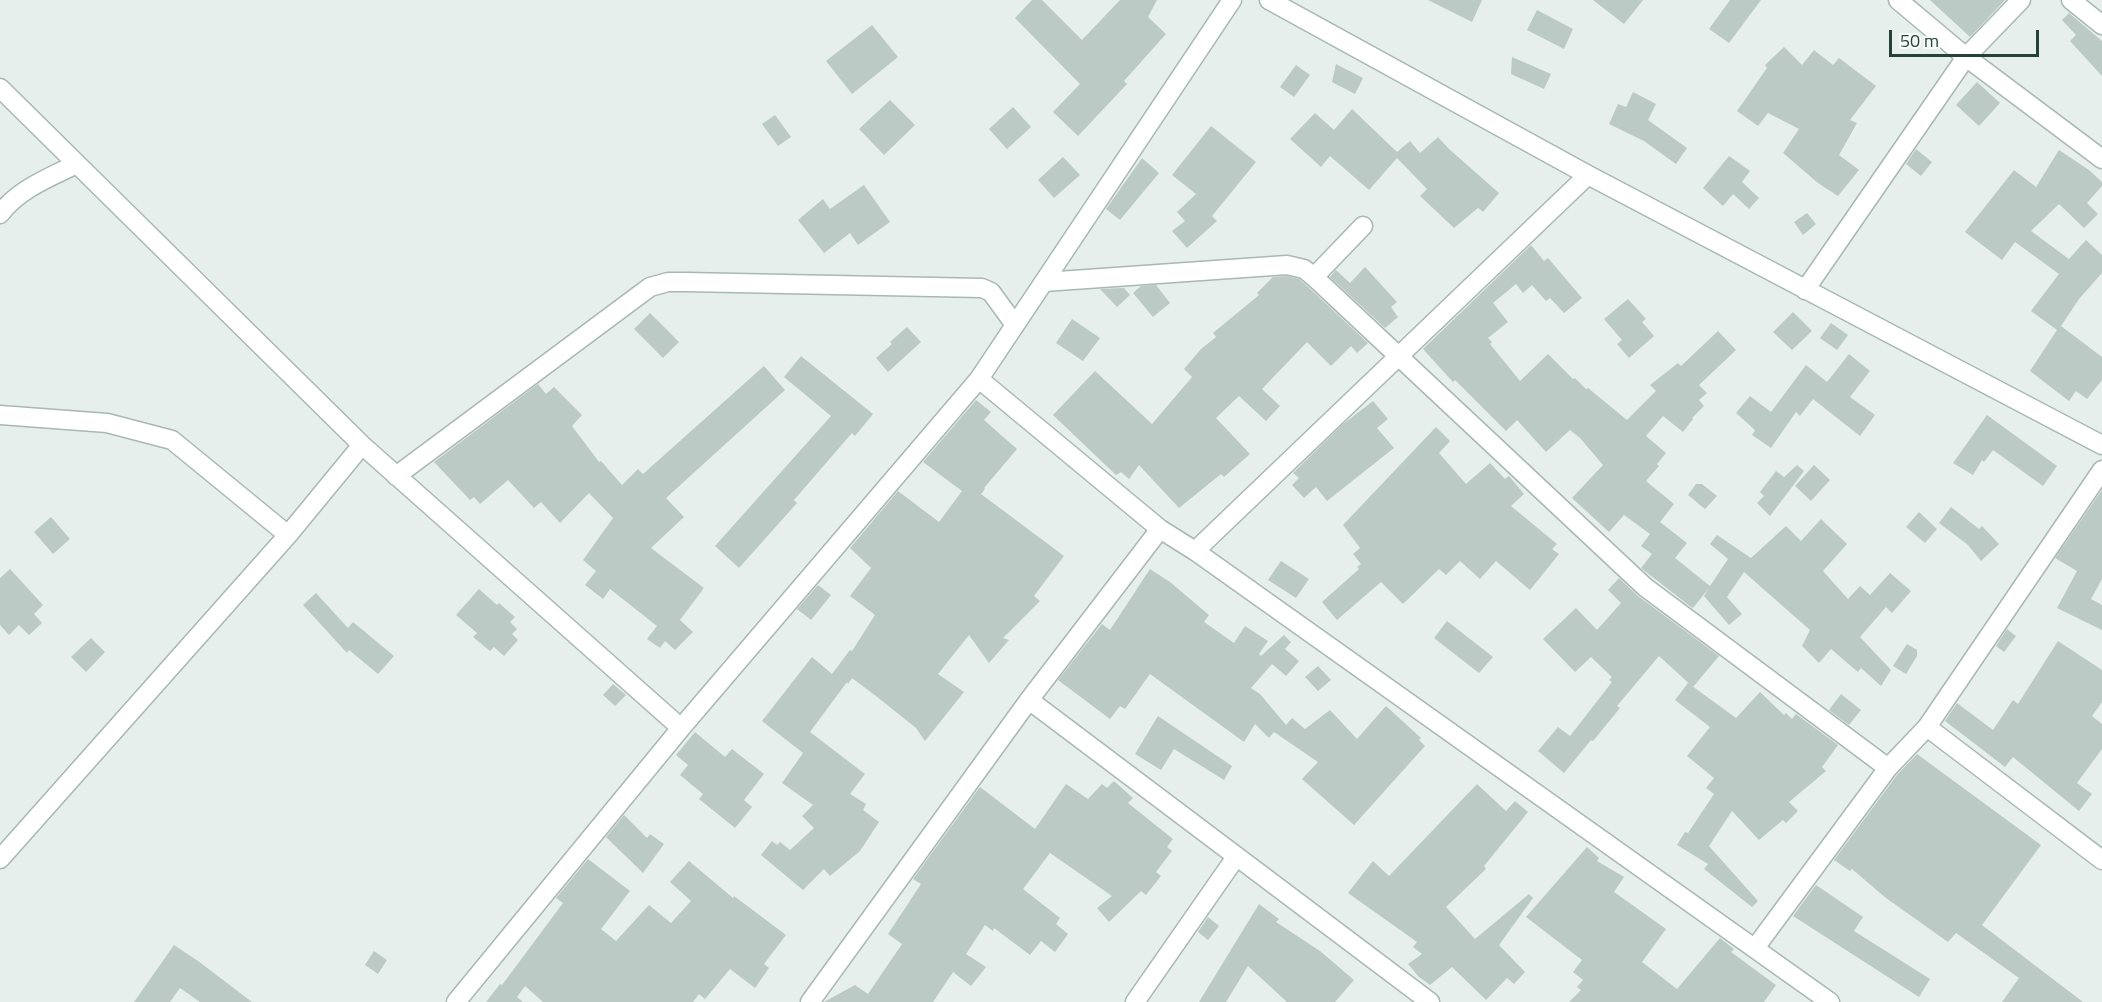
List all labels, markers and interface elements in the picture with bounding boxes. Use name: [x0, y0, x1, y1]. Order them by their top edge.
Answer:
scale bar: [1892, 18, 2042, 56]
text: 50 m: [1900, 27, 1939, 54]

